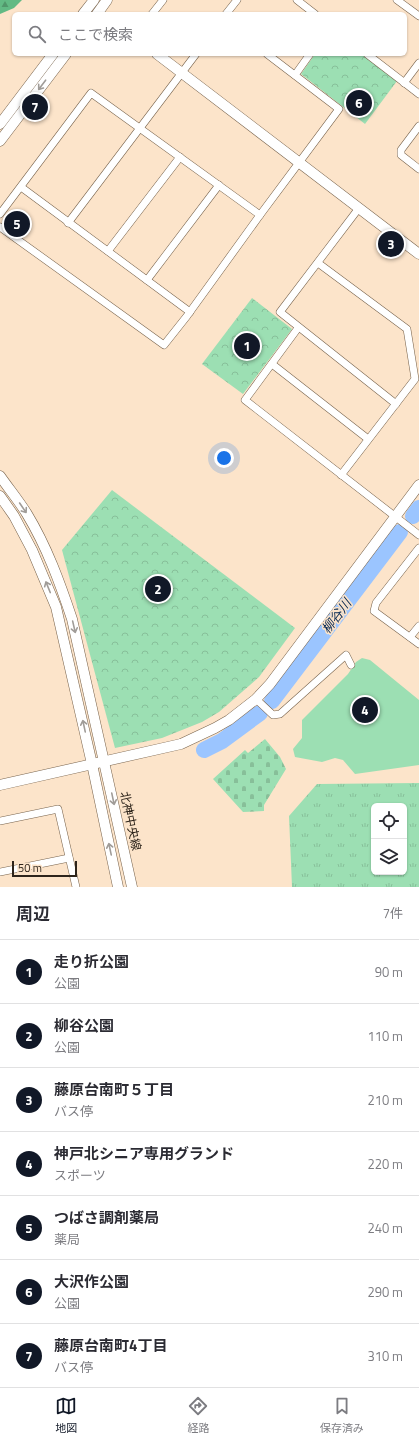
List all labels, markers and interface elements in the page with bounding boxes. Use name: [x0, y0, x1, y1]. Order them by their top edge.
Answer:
search box: [12, 12, 407, 56]
icon: search: [26, 23, 48, 45]
text: ここで検索: [58, 23, 133, 46]
one-way arrow: [38, 79, 46, 90]
pin: 6: [346, 88, 372, 118]
pin: 7: [22, 92, 48, 122]
pin: 5: [4, 209, 30, 239]
pin: 3: [378, 229, 404, 259]
pin: 1: [234, 331, 260, 361]
your location: [214, 448, 234, 468]
one-way arrow: [19, 502, 27, 513]
pin: 2: [145, 574, 171, 604]
one-way arrow: [43, 581, 51, 593]
water label: 柳谷川: [316, 593, 357, 638]
one-way arrow: [71, 620, 79, 633]
pin: 4: [352, 695, 378, 725]
one-way arrow: [79, 720, 87, 733]
street label: 北神中央線: [115, 790, 147, 852]
one-way arrow: [109, 793, 117, 806]
map controls: [371, 803, 407, 875]
button: locate: [371, 803, 407, 839]
button: layers: [371, 839, 407, 875]
one-way arrow: [105, 843, 113, 856]
scale bar: [12, 859, 77, 878]
text: 50 m: [18, 860, 42, 876]
text: 周辺: [16, 901, 50, 927]
text: 7件: [383, 903, 403, 923]
text: 走り折公園: [54, 950, 129, 973]
text: 1: [25, 962, 33, 982]
text: 90 m: [375, 962, 403, 982]
text: 公園: [54, 973, 80, 993]
text: 柳谷公園: [54, 1014, 114, 1037]
text: 2: [25, 1026, 33, 1046]
text: 110 m: [367, 1026, 403, 1046]
text: 公園: [54, 1037, 80, 1057]
text: 藤原台南町５丁目: [54, 1078, 174, 1101]
text: 3: [25, 1090, 33, 1110]
text: 210 m: [367, 1090, 403, 1110]
text: バス停: [54, 1101, 93, 1121]
text: 神戸北シニア専用グランド: [54, 1142, 234, 1165]
text: 4: [25, 1154, 33, 1174]
text: 220 m: [367, 1154, 403, 1174]
text: スポーツ: [54, 1165, 106, 1185]
text: つばさ調剤薬局: [54, 1206, 159, 1229]
text: 5: [25, 1218, 33, 1238]
text: 240 m: [367, 1218, 403, 1238]
text: 薬局: [54, 1229, 80, 1249]
text: 大沢作公園: [54, 1270, 129, 1293]
text: 6: [25, 1282, 33, 1302]
text: 290 m: [367, 1282, 403, 1302]
text: 公園: [54, 1293, 80, 1313]
text: 藤原台南町4丁目: [54, 1334, 167, 1357]
text: 7: [25, 1346, 33, 1366]
text: 310 m: [367, 1346, 403, 1366]
text: バス停: [54, 1357, 93, 1377]
tab: 地図: [55, 1395, 77, 1436]
tab: 経路: [187, 1395, 209, 1436]
tab: 保存済み: [320, 1395, 364, 1436]

